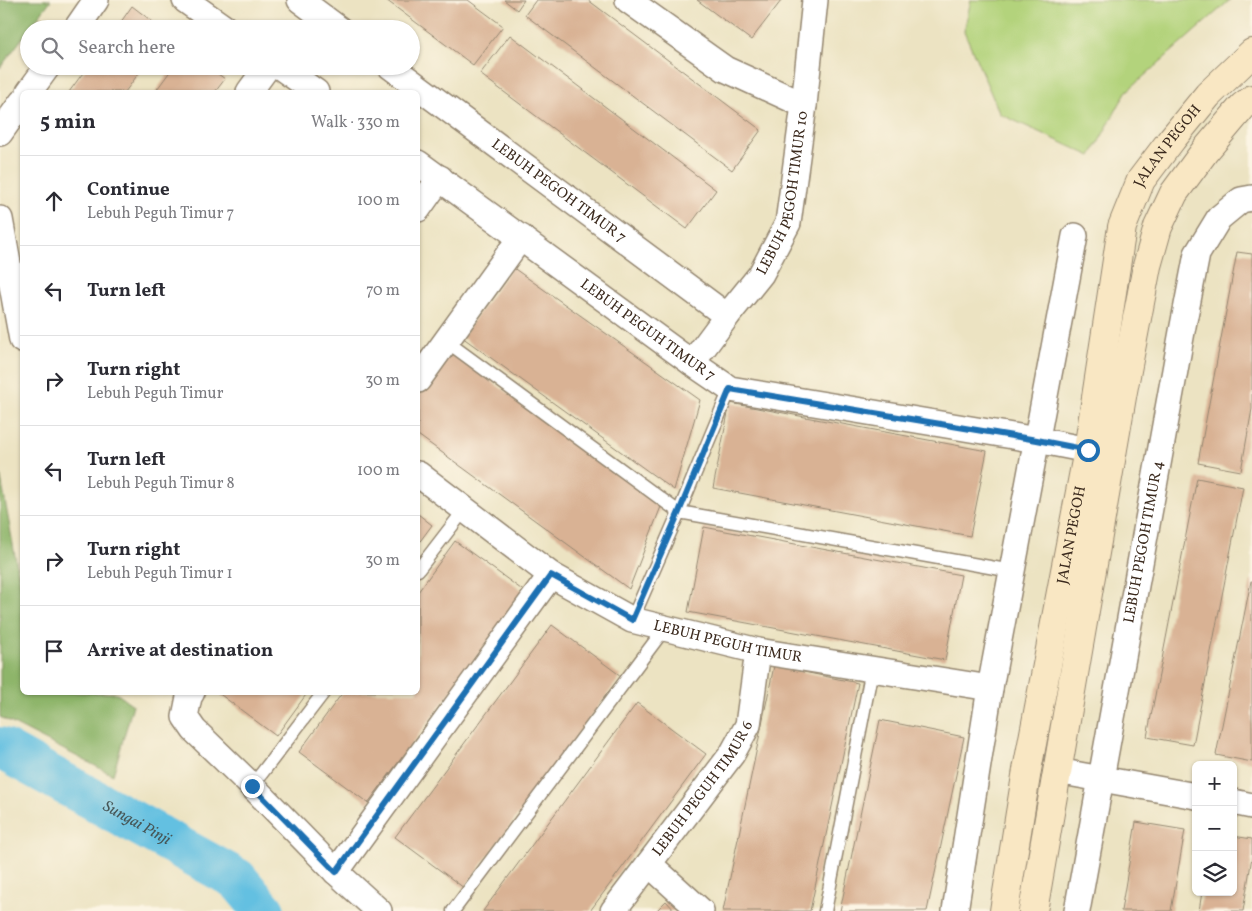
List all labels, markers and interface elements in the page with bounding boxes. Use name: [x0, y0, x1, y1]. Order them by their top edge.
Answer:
search box: [20, 20, 420, 75]
icon: search: [38, 34, 66, 62]
text: Search here: [78, 35, 175, 61]
street label: JALAN PEGOH: [1129, 100, 1206, 190]
text: 5 min: [40, 108, 96, 137]
street label: LEBUH PEGOH TIMUR 10: [752, 110, 814, 279]
text: Walk · 330 m: [311, 112, 400, 134]
street label: LEBUH PEGOH TIMUR 7: [487, 134, 630, 248]
text: Continue: [87, 177, 170, 203]
icon: ahead: [40, 187, 68, 215]
text: 100 m: [357, 190, 400, 212]
text: Lebuh Peguh Timur 7: [87, 203, 234, 225]
street label: LEBUH PEGUH TIMUR 7: [576, 274, 719, 386]
icon: left: [40, 277, 68, 305]
text: Turn left: [87, 278, 166, 304]
text: 70 m: [366, 280, 400, 302]
text: Turn right: [87, 357, 180, 383]
icon: right: [40, 367, 68, 395]
text: 30 m: [365, 370, 400, 392]
text: Lebuh Peguh Timur: [87, 383, 223, 405]
route start: [1077, 439, 1100, 462]
text: Turn left: [87, 447, 166, 473]
icon: left: [40, 457, 68, 485]
street label: LEBUH PEGOH TIMUR 4: [1119, 459, 1169, 625]
text: 100 m: [357, 460, 400, 482]
text: Lebuh Peguh Timur 8: [87, 473, 235, 495]
street label: JALAN PEGOH: [1052, 484, 1091, 586]
text: Turn right: [87, 537, 180, 563]
icon: right: [40, 547, 68, 575]
text: 30 m: [365, 550, 400, 572]
text: Lebuh Peguh Timur 1: [87, 563, 233, 585]
street label: LEBUH PEGUH TIMUR: [651, 615, 804, 668]
icon: arrive: [40, 637, 68, 665]
text: Arrive at destination: [87, 638, 273, 664]
street label: LEBUH PEGUH TIMUR 6: [647, 717, 759, 861]
map controls: [1192, 761, 1237, 896]
button: +: [1192, 761, 1237, 806]
route end: [241, 775, 264, 798]
water label: Sungai Pinji: [99, 796, 175, 852]
button: −: [1192, 806, 1237, 851]
button: layers: [1192, 851, 1237, 896]

